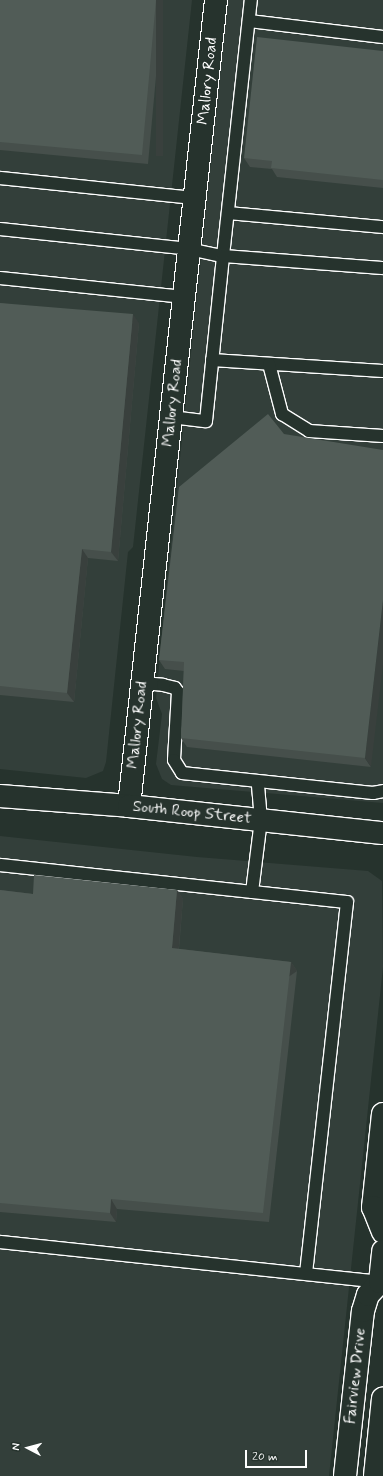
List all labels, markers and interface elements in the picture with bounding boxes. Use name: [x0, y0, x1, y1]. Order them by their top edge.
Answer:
street label: Mallory Road: [194, 37, 222, 125]
street label: Mallory Road: [159, 359, 187, 447]
street label: Mallory Road: [124, 681, 152, 769]
street label: South Roop Street: [132, 797, 252, 829]
street label: Fairview Drive: [341, 1327, 371, 1425]
north arrow: [8, 1428, 48, 1468]
text: N: [9, 1442, 23, 1451]
scale bar: [247, 1442, 309, 1468]
text: 20 m: [252, 1449, 278, 1465]

